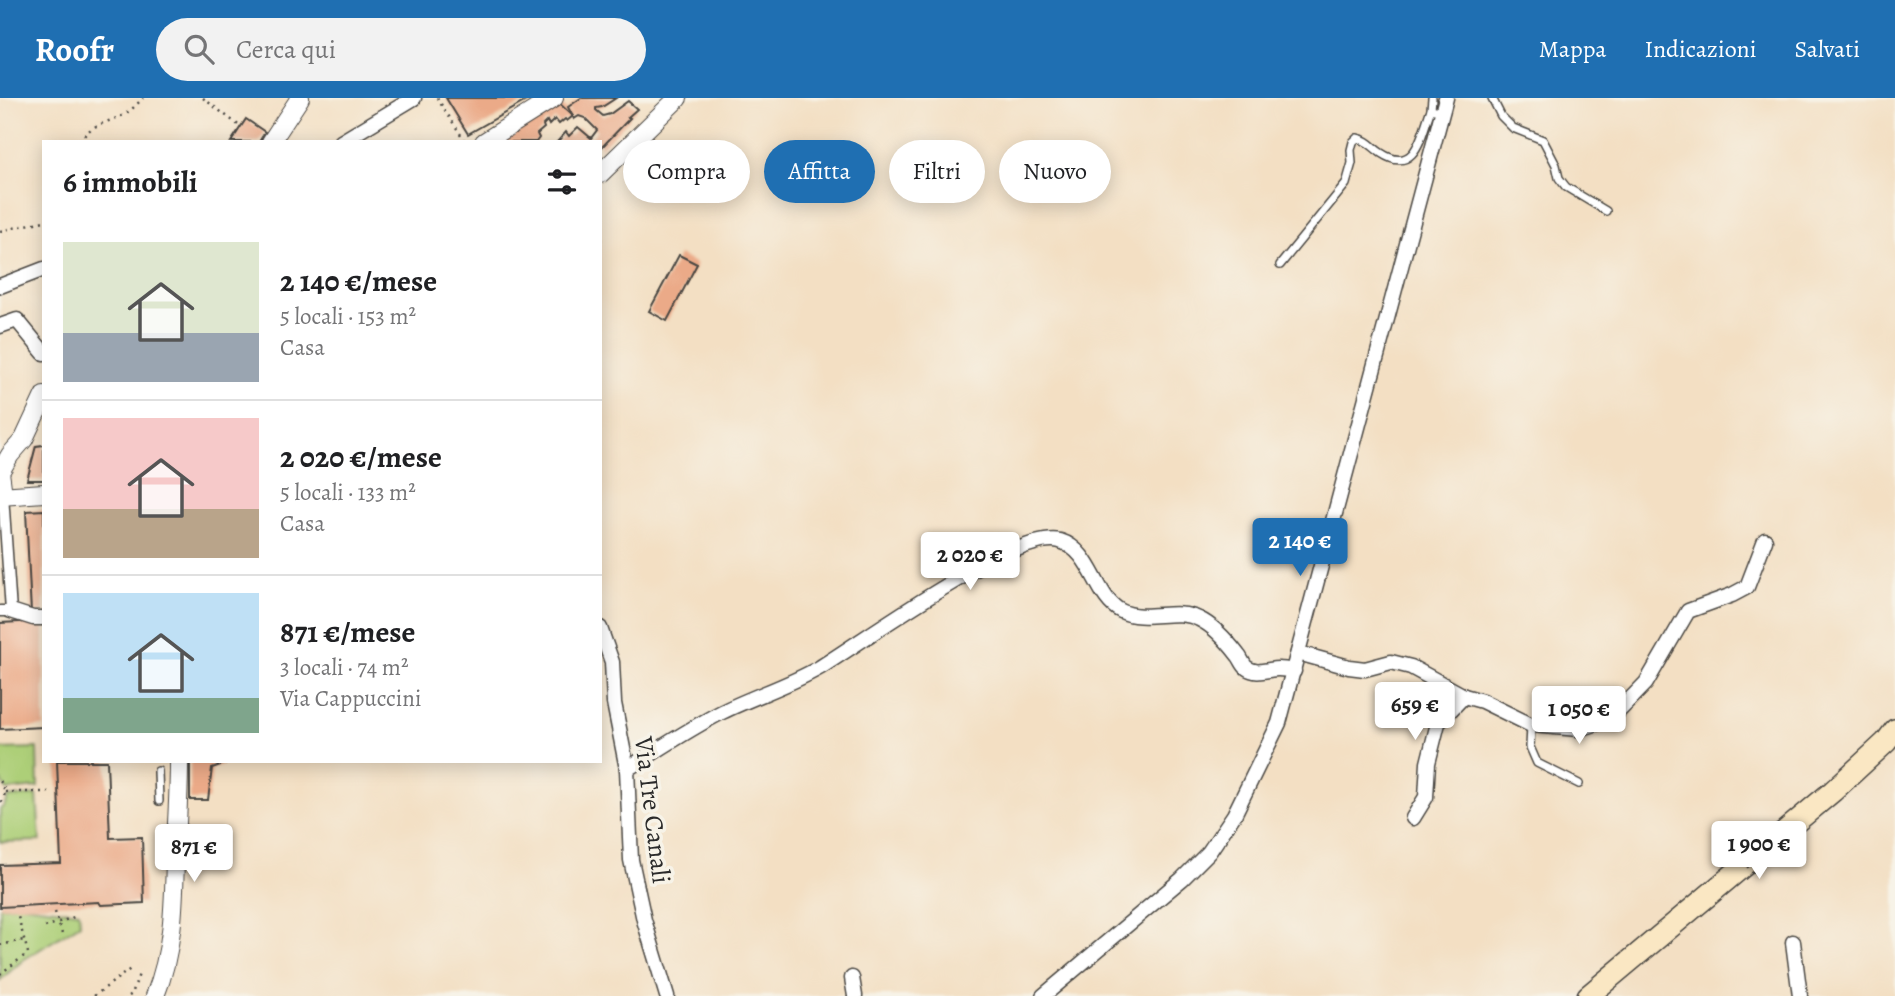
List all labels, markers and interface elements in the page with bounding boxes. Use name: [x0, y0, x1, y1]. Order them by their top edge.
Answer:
search box: [156, 18, 646, 81]
text: Roofr: [35, 27, 114, 72]
icon: search: [180, 30, 218, 68]
text: Cerca qui: [236, 32, 336, 67]
text: Mappa: [1539, 33, 1607, 65]
text: Indicazioni: [1645, 33, 1757, 65]
text: Salvati: [1795, 33, 1860, 65]
chip: Compra: [623, 140, 750, 203]
chip: Affitta: [764, 140, 875, 203]
chip: Filtri: [889, 140, 985, 203]
chip: Nuovo: [999, 140, 1111, 203]
text: 6 immobili: [63, 162, 198, 202]
icon: filters: [543, 163, 581, 201]
text: 2 140 €/mese: [280, 261, 437, 301]
icon: home: [119, 270, 203, 354]
text: 5 locali · 153 m²: [280, 301, 416, 332]
text: Casa: [280, 332, 325, 363]
text: 2 020 €/mese: [280, 437, 442, 477]
icon: home: [119, 446, 203, 530]
text: 5 locali · 133 m²: [280, 477, 416, 508]
text: Casa: [280, 508, 325, 539]
pin: 2 140 €: [1235, 518, 1365, 578]
text: 2 140 €: [1269, 525, 1331, 556]
pin: 2 020 €: [905, 532, 1035, 592]
text: 2 020 €: [937, 539, 1003, 570]
text: 871 €/mese: [280, 612, 415, 652]
icon: home: [119, 621, 203, 705]
text: 3 locali · 74 m²: [280, 652, 409, 683]
pin: 659 €: [1366, 682, 1464, 742]
text: Via Cappuccini: [280, 683, 421, 714]
pin: 1 050 €: [1514, 686, 1644, 746]
text: 659 €: [1391, 689, 1439, 720]
text: 1 050 €: [1548, 693, 1610, 724]
street label: Via Tre Canali: [626, 734, 679, 886]
pin: 1 900 €: [1694, 822, 1824, 881]
pin: 871 €: [145, 824, 243, 884]
text: 1 900 €: [1727, 828, 1791, 859]
text: 871 €: [171, 831, 217, 862]

